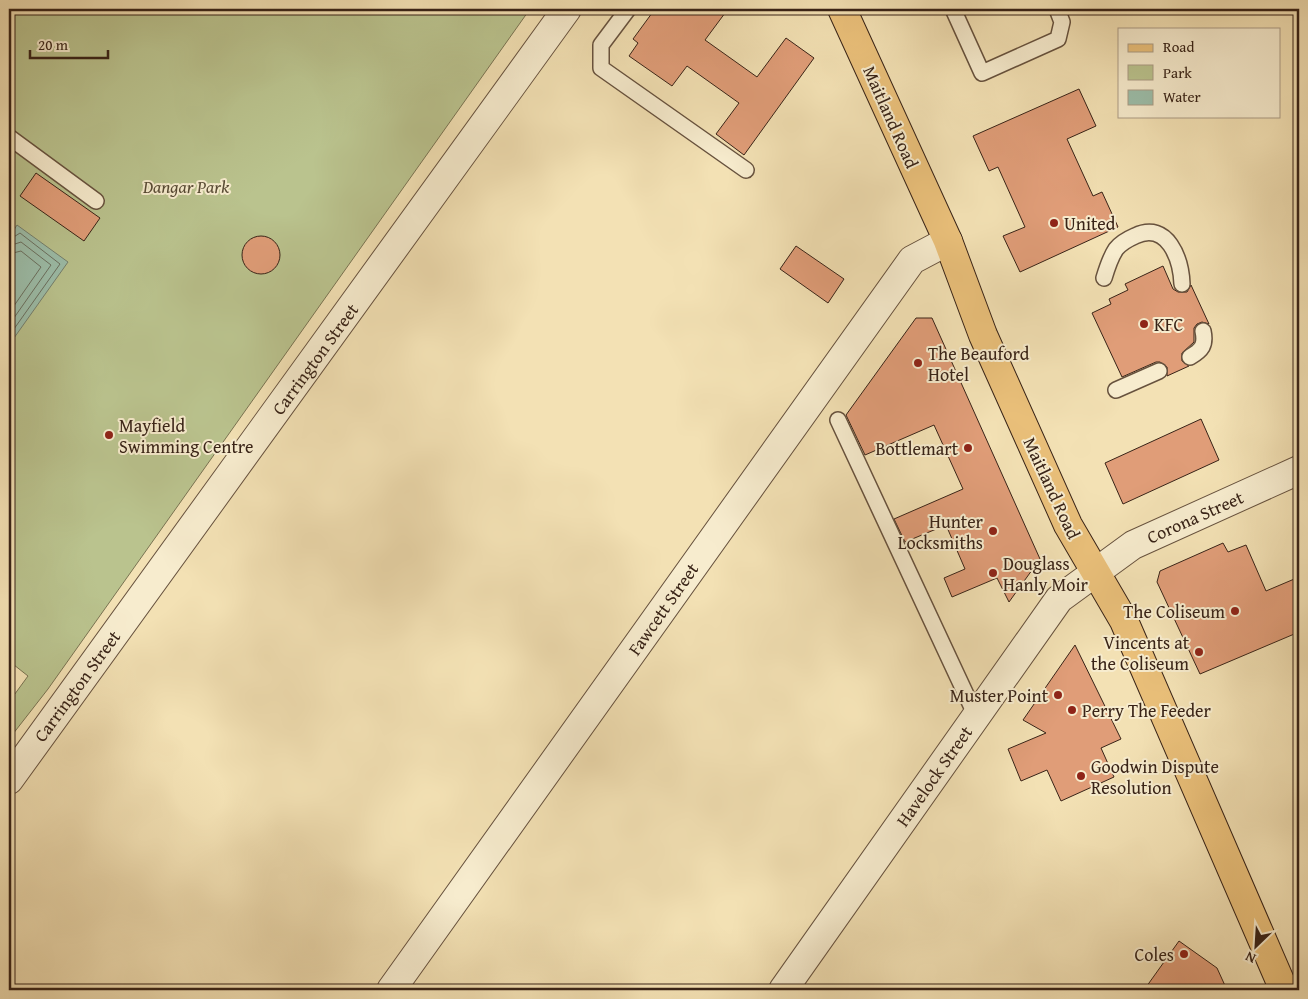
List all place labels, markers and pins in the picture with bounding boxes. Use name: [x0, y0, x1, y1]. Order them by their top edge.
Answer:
place label: United: [1064, 210, 1116, 237]
marker: United: [1048, 217, 1060, 229]
place label: KFC: [1154, 311, 1183, 338]
marker: KFC: [1138, 318, 1150, 330]
place label: The Beauford Hotel: [928, 340, 1030, 388]
marker: The Beauford Hotel: [912, 357, 924, 369]
place label: Mayfield Swimming Centre: [119, 412, 253, 460]
marker: Mayfield Swimming Centre: [103, 429, 115, 441]
place label: Bottlemart: [875, 435, 959, 462]
marker: Bottlemart: [962, 442, 974, 454]
place label: Hunter Locksmiths: [898, 508, 984, 556]
marker: Hunter Locksmiths: [987, 525, 999, 537]
place label: Douglass Hanly Moir: [1003, 550, 1089, 598]
marker: Douglass Hanly Moir: [987, 567, 999, 579]
place label: The Coliseum: [1123, 598, 1225, 625]
marker: The Coliseum: [1229, 605, 1241, 617]
place label: Vincents at the Coliseum: [1091, 629, 1190, 677]
marker: Vincents at the Coliseum: [1193, 646, 1205, 658]
place label: Muster Point: [950, 682, 1049, 709]
marker: Muster Point: [1052, 689, 1064, 701]
place label: Perry The Feeder: [1082, 697, 1212, 724]
marker: Perry The Feeder: [1066, 704, 1078, 716]
place label: Goodwin Dispute Resolution: [1091, 753, 1219, 801]
marker: Goodwin Dispute Resolution: [1075, 770, 1087, 782]
place label: Coles: [1134, 941, 1174, 968]
marker: Coles: [1178, 948, 1190, 960]

